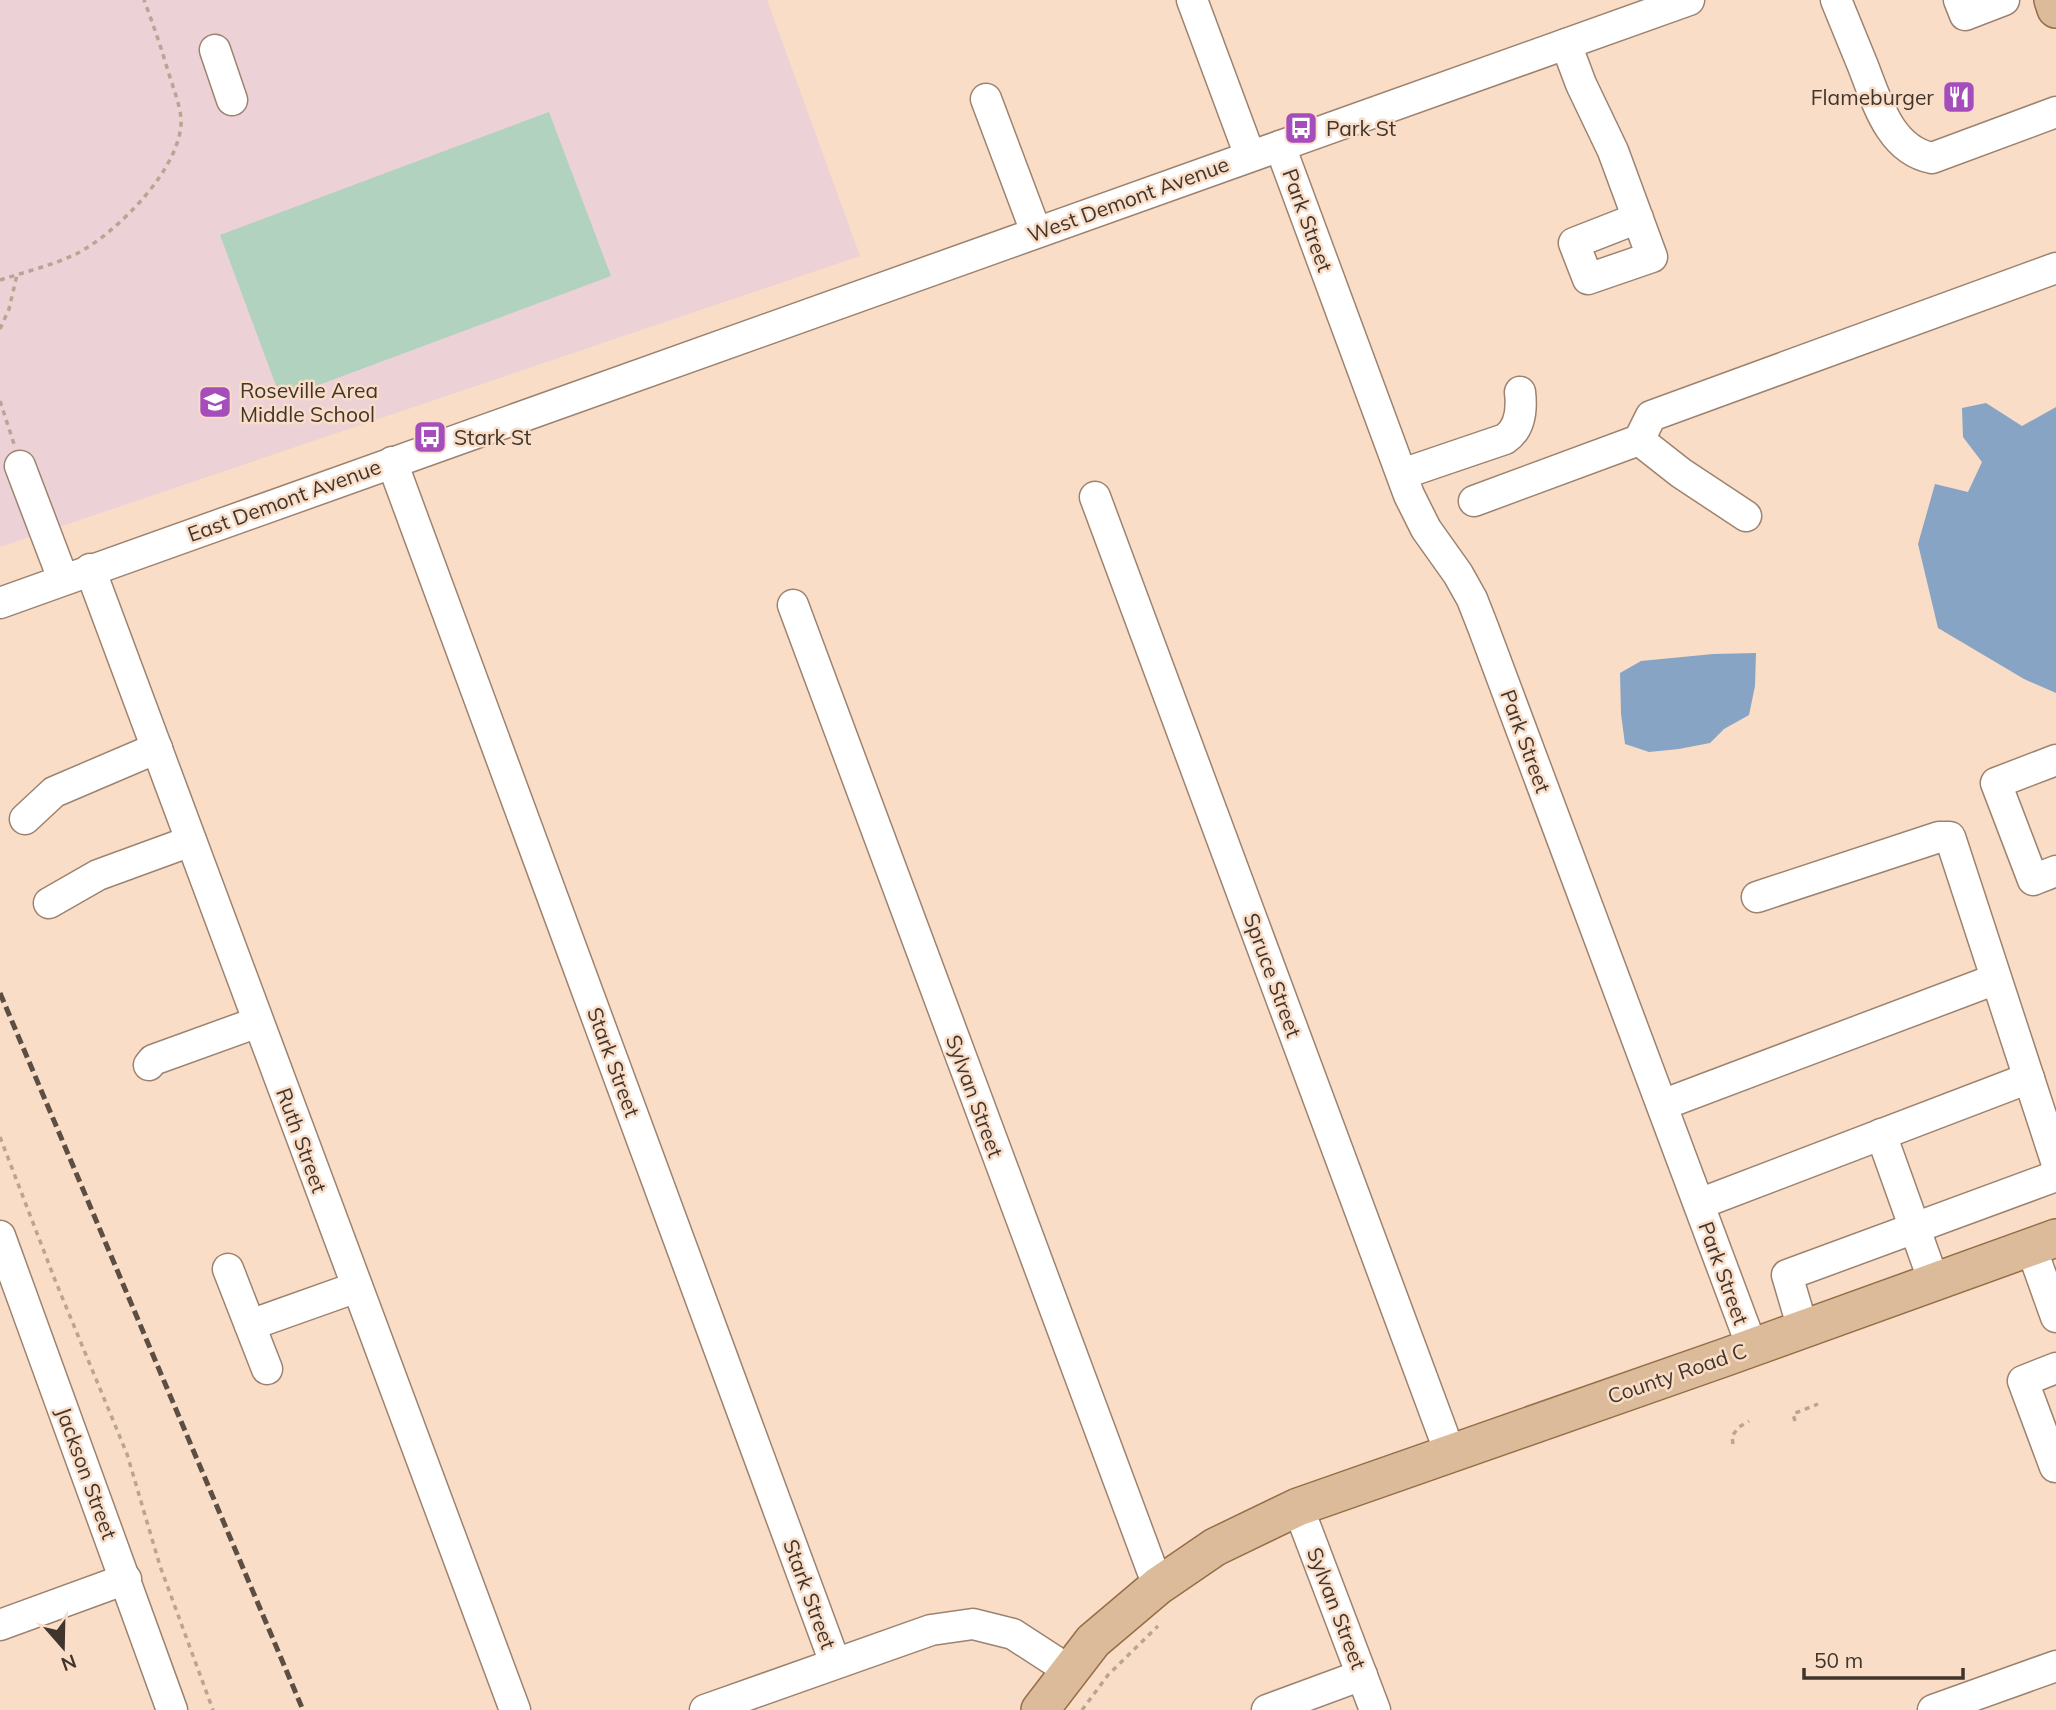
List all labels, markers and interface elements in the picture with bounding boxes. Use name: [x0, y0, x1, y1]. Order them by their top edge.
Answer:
restaurant icon: Flameburger: [1940, 78, 1978, 116]
place label: Flameburger: [1811, 84, 1934, 110]
bus stop icon: Park St: [1282, 109, 1320, 147]
place label: Park St: [1326, 115, 1396, 141]
street label: West Demont Avenue: [1024, 150, 1232, 248]
street label: Park Street: [1277, 165, 1339, 275]
place label: Roseville Area Middle School: [240, 377, 378, 427]
school or university icon: Roseville Area Middle School: [196, 383, 234, 421]
bus stop icon: Stark St: [411, 418, 449, 456]
place label: Stark St: [454, 424, 531, 450]
street label: East Demont Avenue: [184, 453, 384, 547]
street label: Park Street: [1495, 686, 1557, 796]
street label: Spruce Street: [1238, 909, 1308, 1041]
street label: Stark Street: [582, 1004, 646, 1120]
street label: Sylvan Street: [941, 1031, 1009, 1161]
street label: Ruth Street: [271, 1084, 333, 1196]
street label: Park Street: [1693, 1218, 1755, 1328]
street label: County Road C: [1604, 1337, 1750, 1409]
street label: Jackson Street: [51, 1403, 123, 1543]
street label: Stark Street: [778, 1536, 842, 1652]
street label: Sylvan Street: [1302, 1543, 1372, 1673]
north arrow: [28, 1612, 98, 1682]
scale bar: [1804, 1636, 1963, 1680]
text: 50 m: [1814, 1647, 1863, 1673]
text: N: [58, 1649, 80, 1677]

